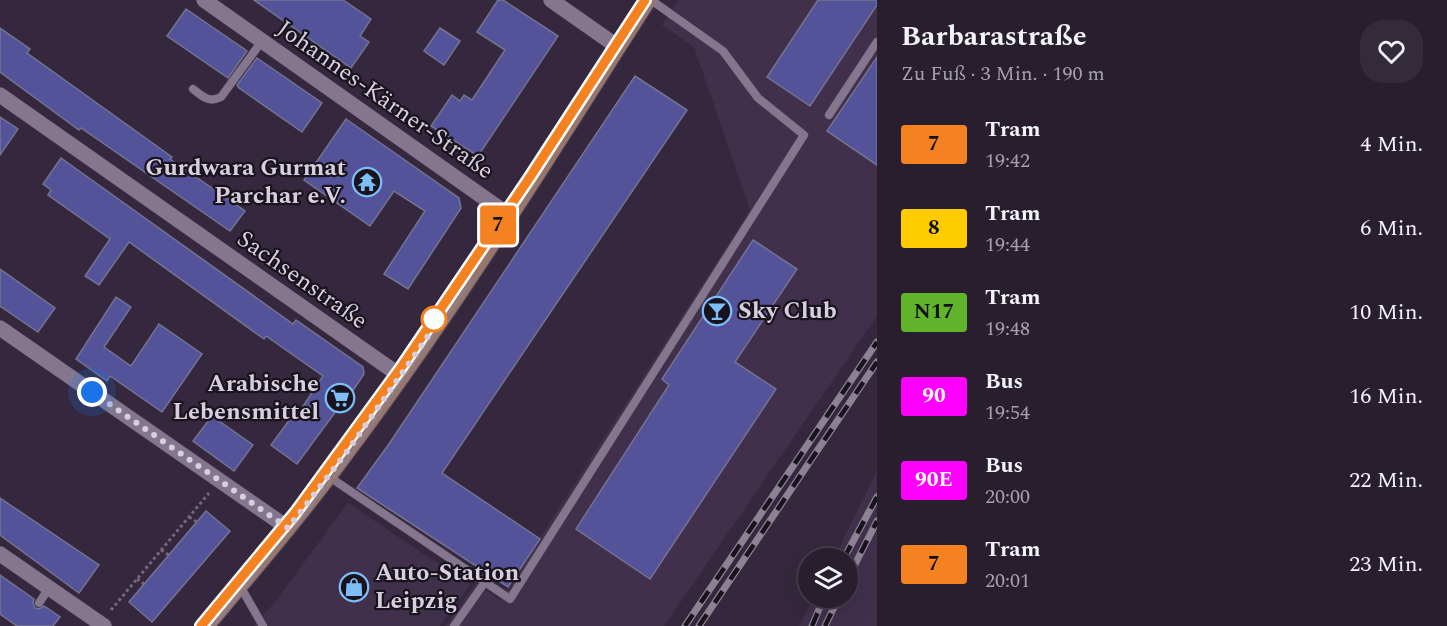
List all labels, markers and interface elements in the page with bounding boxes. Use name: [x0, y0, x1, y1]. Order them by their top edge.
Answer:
street label: Johannes-Kärner-Straße: [269, 11, 501, 189]
text: Barbarastraße: [901, 15, 1087, 58]
button: heart: [1360, 20, 1423, 83]
text: Zu Fuß · 3 Min. · 190 m: [901, 59, 1105, 89]
text: Tram: [985, 113, 1040, 146]
text: 7: [928, 128, 940, 160]
text: 4 Min.: [1360, 128, 1423, 161]
text: 19:42: [985, 146, 1030, 176]
place label: Gurdwara Gurmat Parchar e.V.: [145, 150, 346, 214]
temple icon: Gurdwara Gurmat Parchar e.V.: [351, 166, 383, 198]
text: Tram: [985, 197, 1040, 230]
line badge: 7: [478, 206, 518, 244]
text: 7: [492, 209, 504, 241]
text: 8: [928, 212, 940, 244]
text: 6 Min.: [1360, 212, 1423, 245]
street label: Sachsenstraße: [229, 221, 375, 339]
text: 19:44: [985, 230, 1030, 260]
text: Tram: [985, 281, 1040, 314]
place label: Sky Club: [738, 293, 837, 329]
bar icon: Sky Club: [701, 295, 733, 327]
text: N17: [914, 296, 954, 328]
text: 10 Min.: [1349, 296, 1423, 329]
unlabelled marker: [421, 306, 447, 332]
text: 19:48: [985, 314, 1030, 344]
text: Bus: [985, 365, 1023, 398]
place label: Arabische Lebensmittel: [172, 366, 319, 430]
your location: [77, 377, 107, 407]
text: 90: [922, 380, 946, 412]
text: 16 Min.: [1349, 380, 1423, 413]
supermarket icon: Arabische Lebensmittel: [324, 382, 356, 414]
text: 19:54: [985, 398, 1030, 428]
text: Bus: [985, 449, 1023, 482]
text: 90E: [915, 464, 953, 496]
text: 22 Min.: [1349, 464, 1423, 497]
text: 20:00: [985, 482, 1030, 512]
text: Tram: [985, 533, 1040, 566]
map controls: [798, 548, 858, 608]
button: layers: [798, 548, 858, 608]
text: 7: [928, 548, 940, 580]
text: 23 Min.: [1349, 548, 1423, 581]
place label: Auto-Station Leipzig: [375, 555, 519, 619]
text: 20:01: [985, 566, 1030, 596]
shop icon: Auto-Station Leipzig: [338, 571, 370, 603]

